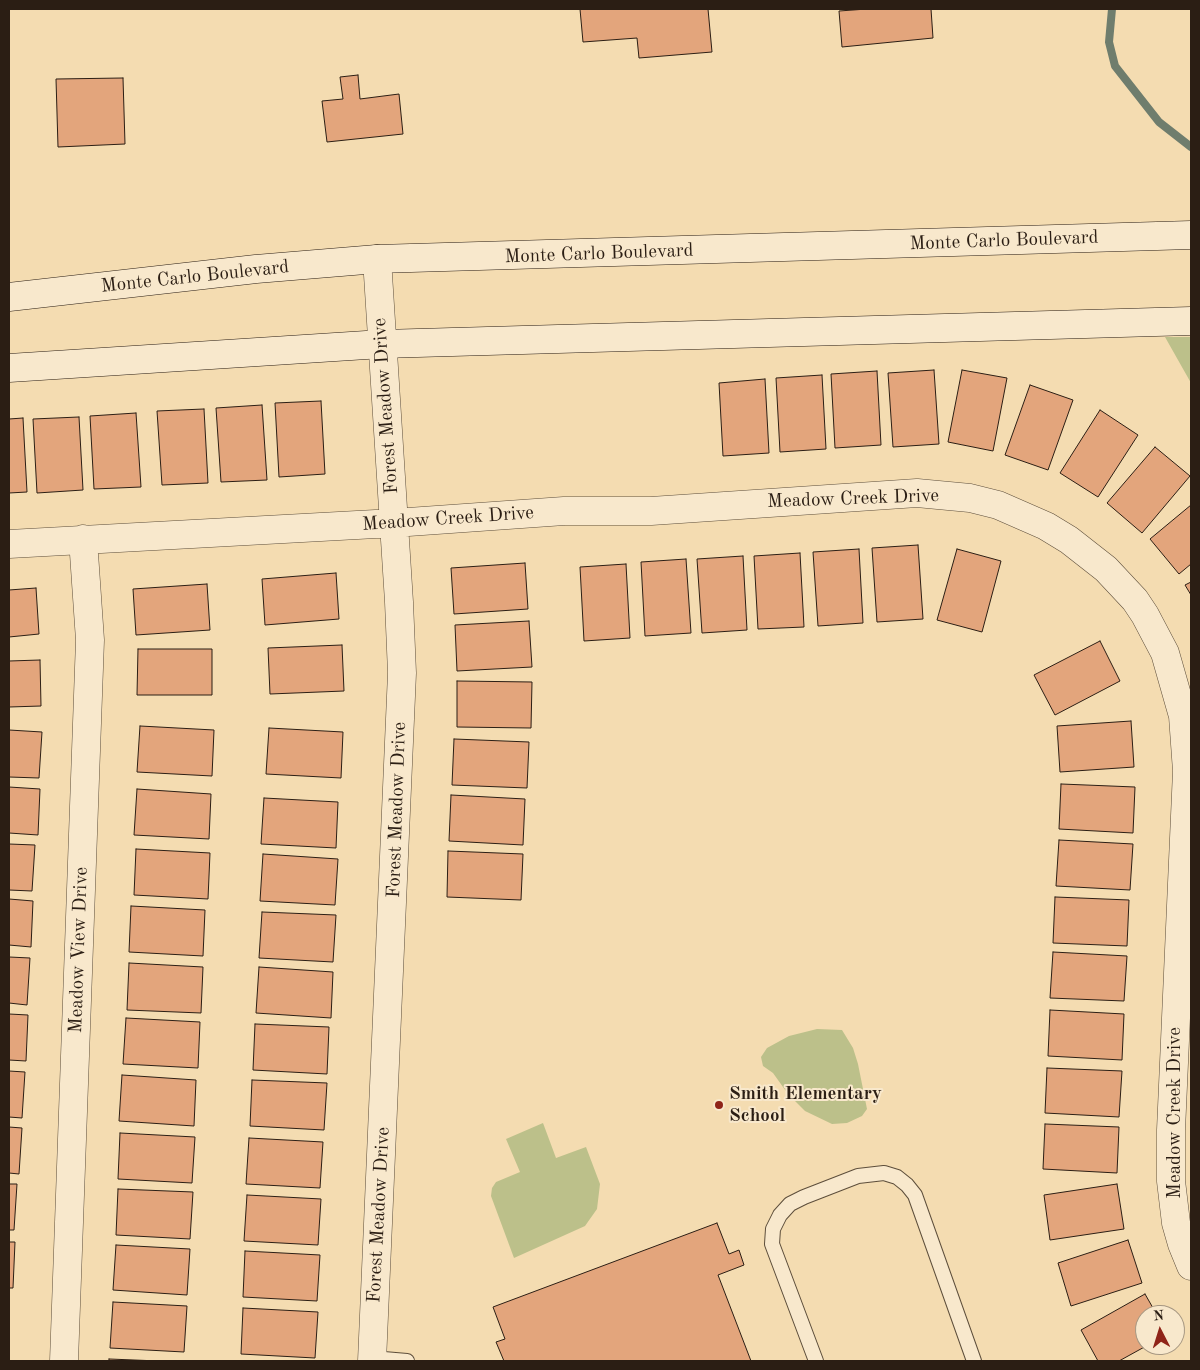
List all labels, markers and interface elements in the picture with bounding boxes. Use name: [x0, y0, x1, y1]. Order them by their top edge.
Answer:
street label: Monte Carlo Boulevard: [909, 226, 1099, 256]
street label: Monte Carlo Boulevard: [504, 239, 694, 269]
street label: Monte Carlo Boulevard: [100, 256, 290, 298]
street label: Forest Meadow Drive: [368, 317, 404, 495]
street label: Meadow Creek Drive: [767, 485, 939, 513]
street label: Meadow Creek Drive: [361, 502, 535, 536]
street label: Forest Meadow Drive: [383, 721, 411, 899]
street label: Meadow View Drive: [65, 866, 93, 1034]
street label: Meadow Creek Drive: [1164, 1027, 1186, 1199]
place label: Smith Elementary School: [729, 1083, 882, 1127]
marker: Smith Elementary School: [713, 1099, 725, 1111]
street label: Forest Meadow Drive: [363, 1126, 395, 1304]
north arrow: [1135, 1305, 1185, 1355]
text: N: [1153, 1309, 1165, 1323]

